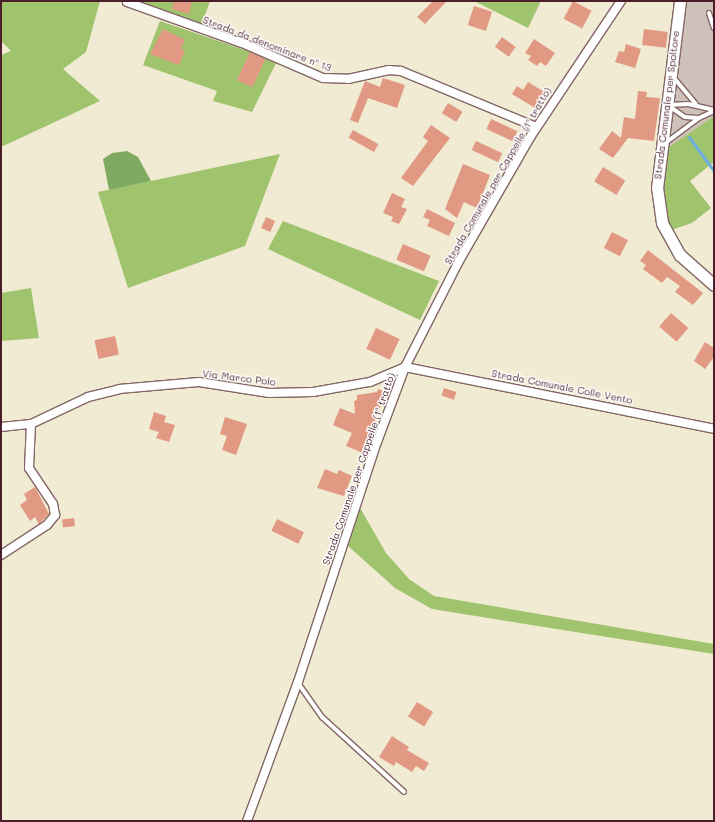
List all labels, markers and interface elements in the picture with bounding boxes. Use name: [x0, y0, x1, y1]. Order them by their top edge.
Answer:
street label: Strada da denominare nº 13: [201, 14, 333, 74]
street label: Strada Comunale per Spoltore: [652, 30, 682, 180]
street label: Strada Comunale per Cappelle (1º tratto): [442, 85, 554, 267]
street label: Strada Comunale Colle Vento: [491, 367, 633, 407]
street label: Via Marco Polo: [202, 368, 276, 388]
street label: Strada Comunale per Cappelle (1º tratto): [320, 371, 398, 567]

